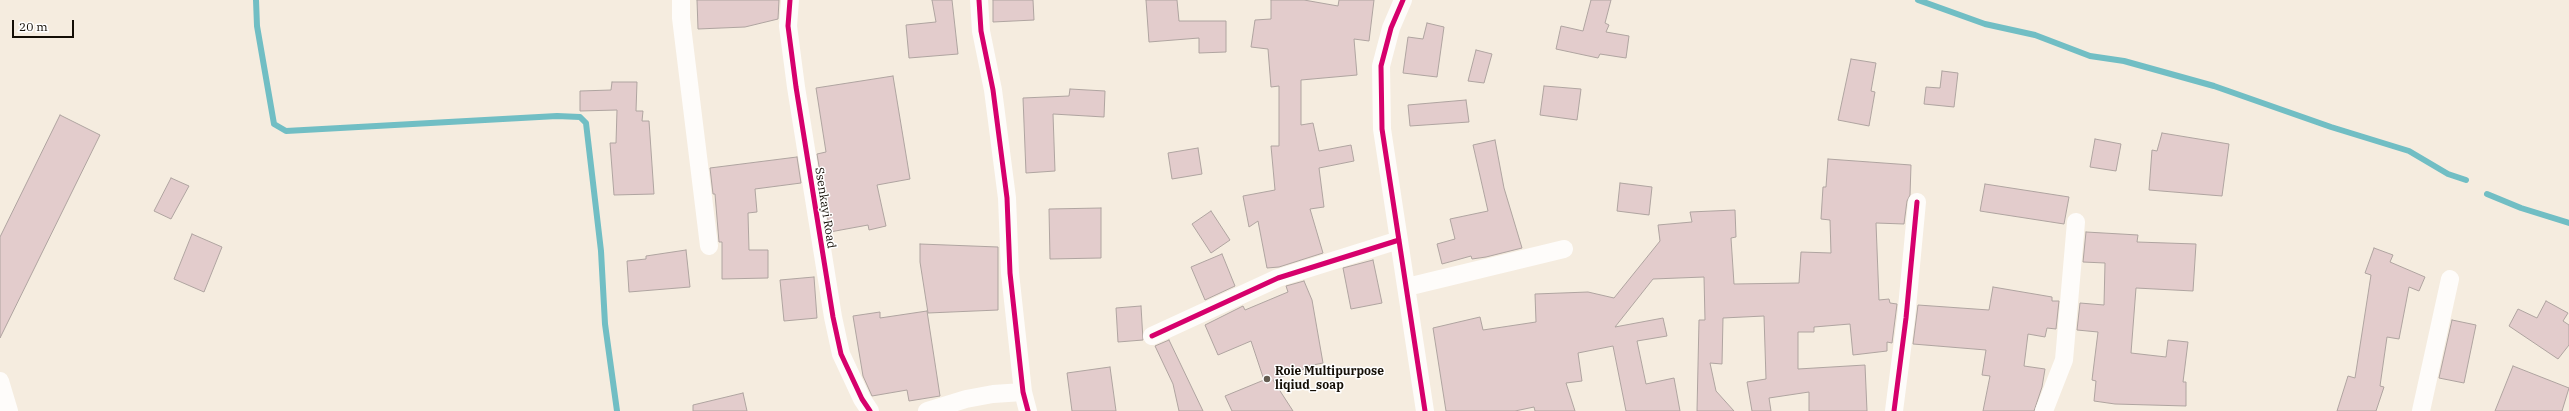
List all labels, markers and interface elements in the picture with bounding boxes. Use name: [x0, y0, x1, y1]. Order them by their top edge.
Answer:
scale bar: [14, 12, 76, 38]
text: 20 m: [19, 19, 48, 34]
street label: Ssenkayi Road: [811, 166, 839, 250]
place label: Roie Multipurpose liqiud_soap: [1275, 365, 1384, 393]
marker: Roie Multipurpose liqiud_soap: [1262, 374, 1272, 384]

